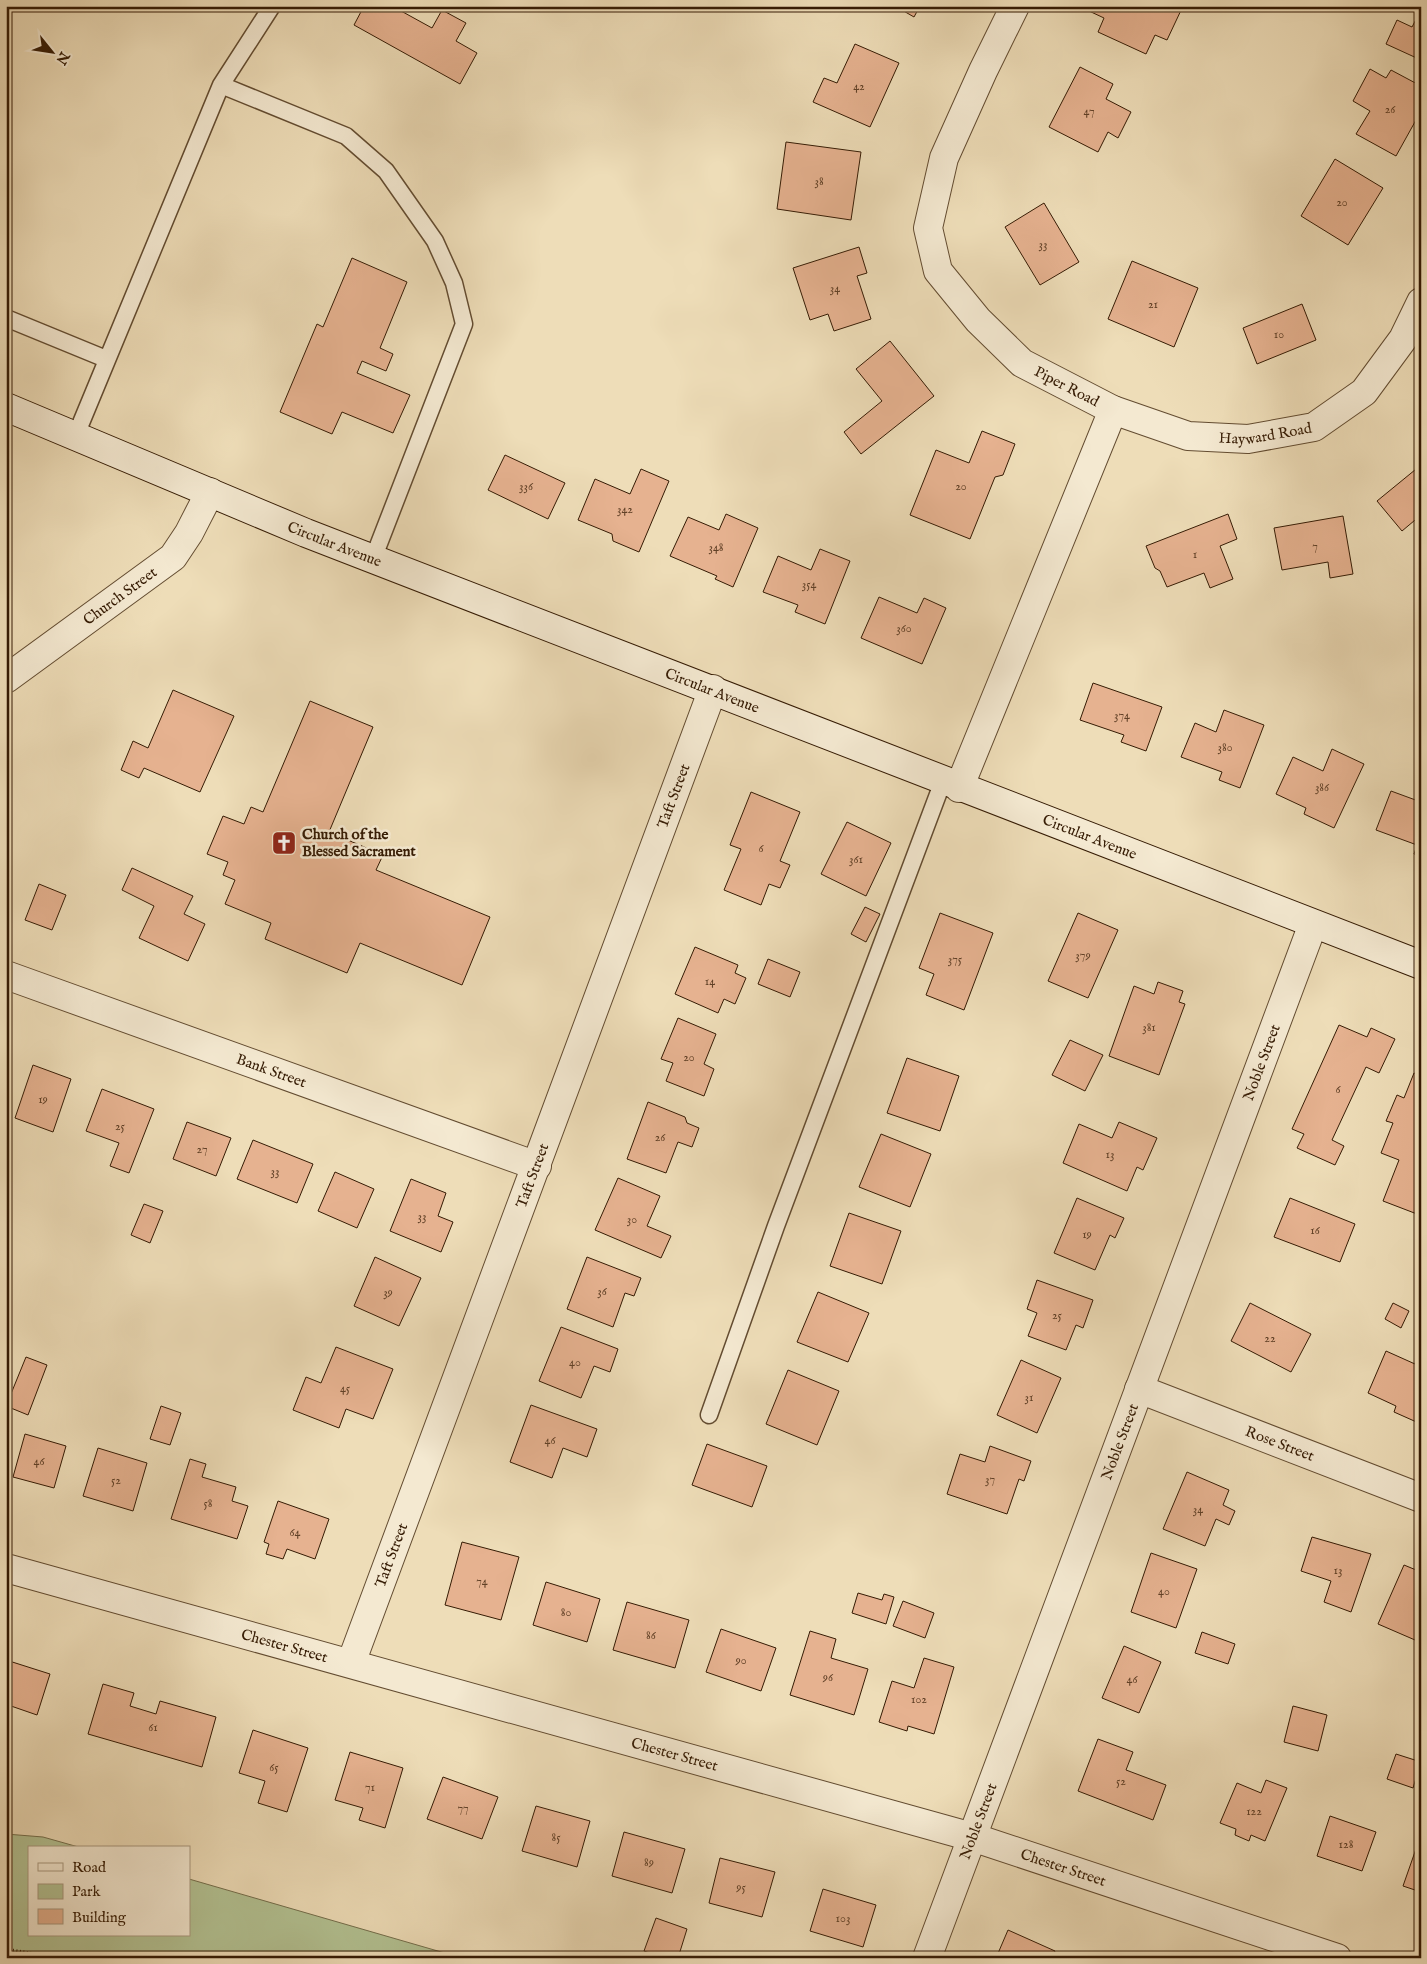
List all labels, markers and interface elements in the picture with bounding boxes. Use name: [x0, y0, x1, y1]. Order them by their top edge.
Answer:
north arrow: [28, 28, 78, 78]
text: N: [52, 47, 74, 68]
house number: 42: [853, 79, 865, 94]
house number: 26: [1385, 102, 1396, 117]
house number: 47: [1083, 104, 1095, 119]
house number: 38: [814, 174, 824, 189]
house number: 20: [1336, 195, 1348, 210]
house number: 33: [1039, 237, 1047, 252]
house number: 34: [830, 281, 840, 296]
house number: 21: [1148, 297, 1158, 312]
house number: 10: [1274, 327, 1284, 342]
street label: Piper Road: [1031, 362, 1103, 411]
street label: Hayward Road: [1218, 418, 1314, 449]
house number: 336: [519, 479, 534, 494]
house number: 20: [955, 479, 967, 494]
house number: 342: [617, 502, 633, 517]
street label: Circular Avenue: [285, 517, 385, 571]
house number: 7: [1312, 539, 1318, 554]
house number: 348: [708, 540, 724, 555]
house number: 1: [1193, 547, 1197, 562]
street label: Church Street: [79, 563, 161, 629]
house number: 354: [802, 577, 816, 592]
house number: 360: [896, 621, 912, 636]
street label: Circular Avenue: [662, 664, 762, 717]
house number: 374: [1114, 708, 1130, 723]
house number: 380: [1217, 740, 1233, 755]
street label: Taft Street: [653, 761, 694, 831]
house number: 386: [1315, 780, 1330, 795]
street label: Circular Avenue: [1040, 810, 1140, 864]
place label: Church of the Blessed Sacrament: [302, 825, 417, 861]
church icon: Church of the Blessed Sacrament: [271, 830, 297, 856]
house number: 6: [758, 841, 764, 856]
house number: 361: [849, 852, 863, 867]
house number: 379: [1075, 948, 1091, 963]
house number: 375: [948, 952, 963, 967]
house number: 14: [705, 974, 715, 989]
house number: 381: [1142, 1020, 1156, 1035]
street label: Noble Street: [1238, 1022, 1284, 1103]
street label: Bank Street: [234, 1049, 309, 1092]
house number: 20: [683, 1050, 695, 1065]
house number: 6: [1335, 1082, 1341, 1097]
house number: 19: [38, 1092, 48, 1107]
house number: 25: [115, 1119, 126, 1134]
house number: 26: [655, 1130, 666, 1145]
street label: Taft Street: [511, 1141, 553, 1211]
house number: 27: [196, 1142, 208, 1157]
house number: 13: [1106, 1147, 1114, 1162]
house number: 33: [271, 1164, 279, 1179]
house number: 33: [418, 1209, 426, 1224]
house number: 30: [627, 1212, 637, 1227]
house number: 16: [1310, 1223, 1321, 1238]
house number: 19: [1082, 1227, 1092, 1242]
house number: 36: [597, 1284, 608, 1299]
house number: 39: [383, 1285, 393, 1300]
house number: 25: [1052, 1308, 1063, 1323]
house number: 22: [1264, 1331, 1276, 1346]
house number: 40: [569, 1355, 581, 1370]
house number: 45: [340, 1381, 351, 1396]
house number: 31: [1025, 1390, 1033, 1405]
street label: Noble Street: [1097, 1401, 1143, 1483]
street label: Rose Street: [1243, 1422, 1317, 1465]
house number: 46: [545, 1433, 556, 1448]
house number: 46: [34, 1454, 45, 1469]
house number: 37: [985, 1472, 995, 1487]
house number: 52: [111, 1473, 121, 1488]
house number: 58: [203, 1496, 213, 1511]
house number: 34: [1193, 1502, 1203, 1517]
street label: Taft Street: [370, 1520, 412, 1590]
house number: 64: [290, 1525, 301, 1540]
house number: 13: [1334, 1563, 1342, 1578]
house number: 74: [476, 1574, 488, 1589]
house number: 40: [1158, 1584, 1170, 1599]
house number: 80: [561, 1605, 571, 1620]
street label: Chester Street: [239, 1624, 330, 1667]
house number: 86: [646, 1628, 657, 1643]
house number: 90: [734, 1653, 747, 1668]
house number: 96: [822, 1670, 834, 1685]
house number: 46: [1127, 1672, 1138, 1687]
house number: 102: [911, 1692, 927, 1707]
house number: 61: [148, 1720, 158, 1735]
street label: Chester Street: [629, 1733, 720, 1775]
house number: 65: [269, 1760, 279, 1775]
house number: 52: [1116, 1774, 1126, 1789]
house number: 71: [365, 1780, 375, 1795]
street label: Noble Street: [955, 1780, 1001, 1862]
house number: 77: [457, 1801, 469, 1816]
house number: 122: [1246, 1804, 1262, 1819]
house number: 85: [551, 1830, 561, 1845]
house number: 128: [1339, 1837, 1354, 1852]
street label: Chester Street: [1018, 1844, 1109, 1890]
legend: [28, 1846, 190, 1936]
house number: 89: [644, 1855, 654, 1870]
text: Road: [72, 1858, 107, 1877]
house number: 95: [735, 1880, 746, 1895]
text: Park: [72, 1882, 102, 1901]
text: Building: [72, 1908, 127, 1927]
house number: 103: [836, 1911, 850, 1926]

